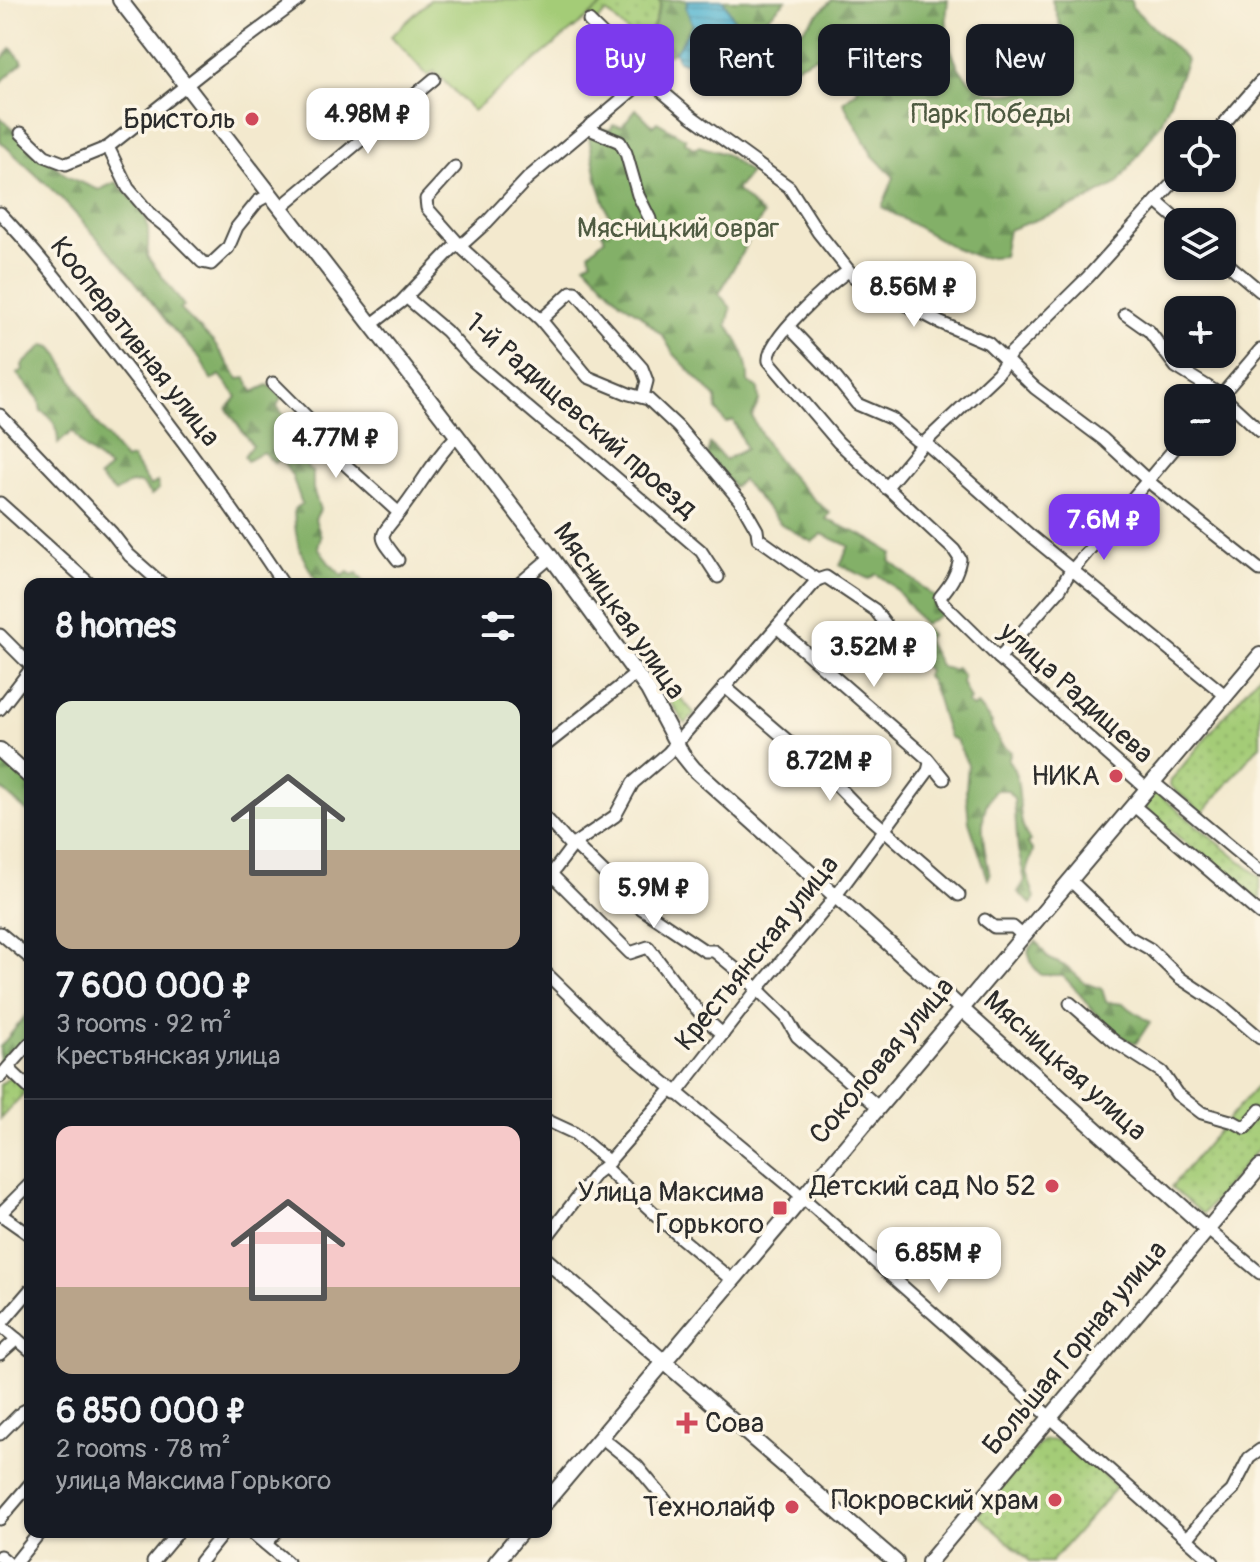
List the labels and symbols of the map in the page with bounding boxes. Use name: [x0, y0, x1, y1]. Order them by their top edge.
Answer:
pin: 4.98M ₽: [294, 88, 442, 156]
park label: Парк Победы: [911, 97, 1071, 132]
place label: Бристоль: [123, 102, 236, 137]
marker: Бристоль: [243, 110, 261, 128]
park label: Мясницкий овраг: [577, 211, 780, 246]
street label: Кооперативная улица: [42, 230, 228, 454]
pin: 8.56M ₽: [840, 261, 988, 329]
street label: 1-й Радищевский проезд: [458, 306, 704, 526]
pin: 4.77M ₽: [262, 412, 410, 480]
pin: 7.6M ₽: [1039, 494, 1169, 562]
street label: Мясницкая улица: [545, 516, 693, 706]
street label: улица Радищева: [991, 614, 1160, 771]
pin: 3.52M ₽: [800, 621, 948, 689]
pin: 8.72M ₽: [756, 735, 904, 803]
place label: НИКА: [1031, 759, 1100, 794]
marker: НИКА: [1107, 767, 1125, 785]
street label: Крестьянская улица: [667, 848, 847, 1058]
pin: 5.9M ₽: [589, 862, 719, 930]
street label: Соколовая улица: [802, 970, 962, 1152]
street label: Мясницкая улица: [976, 983, 1154, 1149]
place label: Детский сад № 52: [809, 1169, 1036, 1204]
place label: Улица Максима Горького: [578, 1175, 764, 1242]
marker: Детский сад № 52: [1043, 1177, 1061, 1195]
marker: Улица Максима Горького: [771, 1199, 789, 1217]
pin: 6.85M ₽: [865, 1227, 1013, 1295]
street label: Большая Горная улица: [975, 1234, 1175, 1462]
place label: Сова: [705, 1406, 764, 1441]
marker: Сова: [676, 1412, 698, 1434]
place label: Покровский храм: [831, 1483, 1039, 1518]
place label: Технолайф: [643, 1490, 776, 1525]
marker: Покровский храм: [1046, 1491, 1064, 1509]
marker: Технолайф: [783, 1498, 801, 1516]

